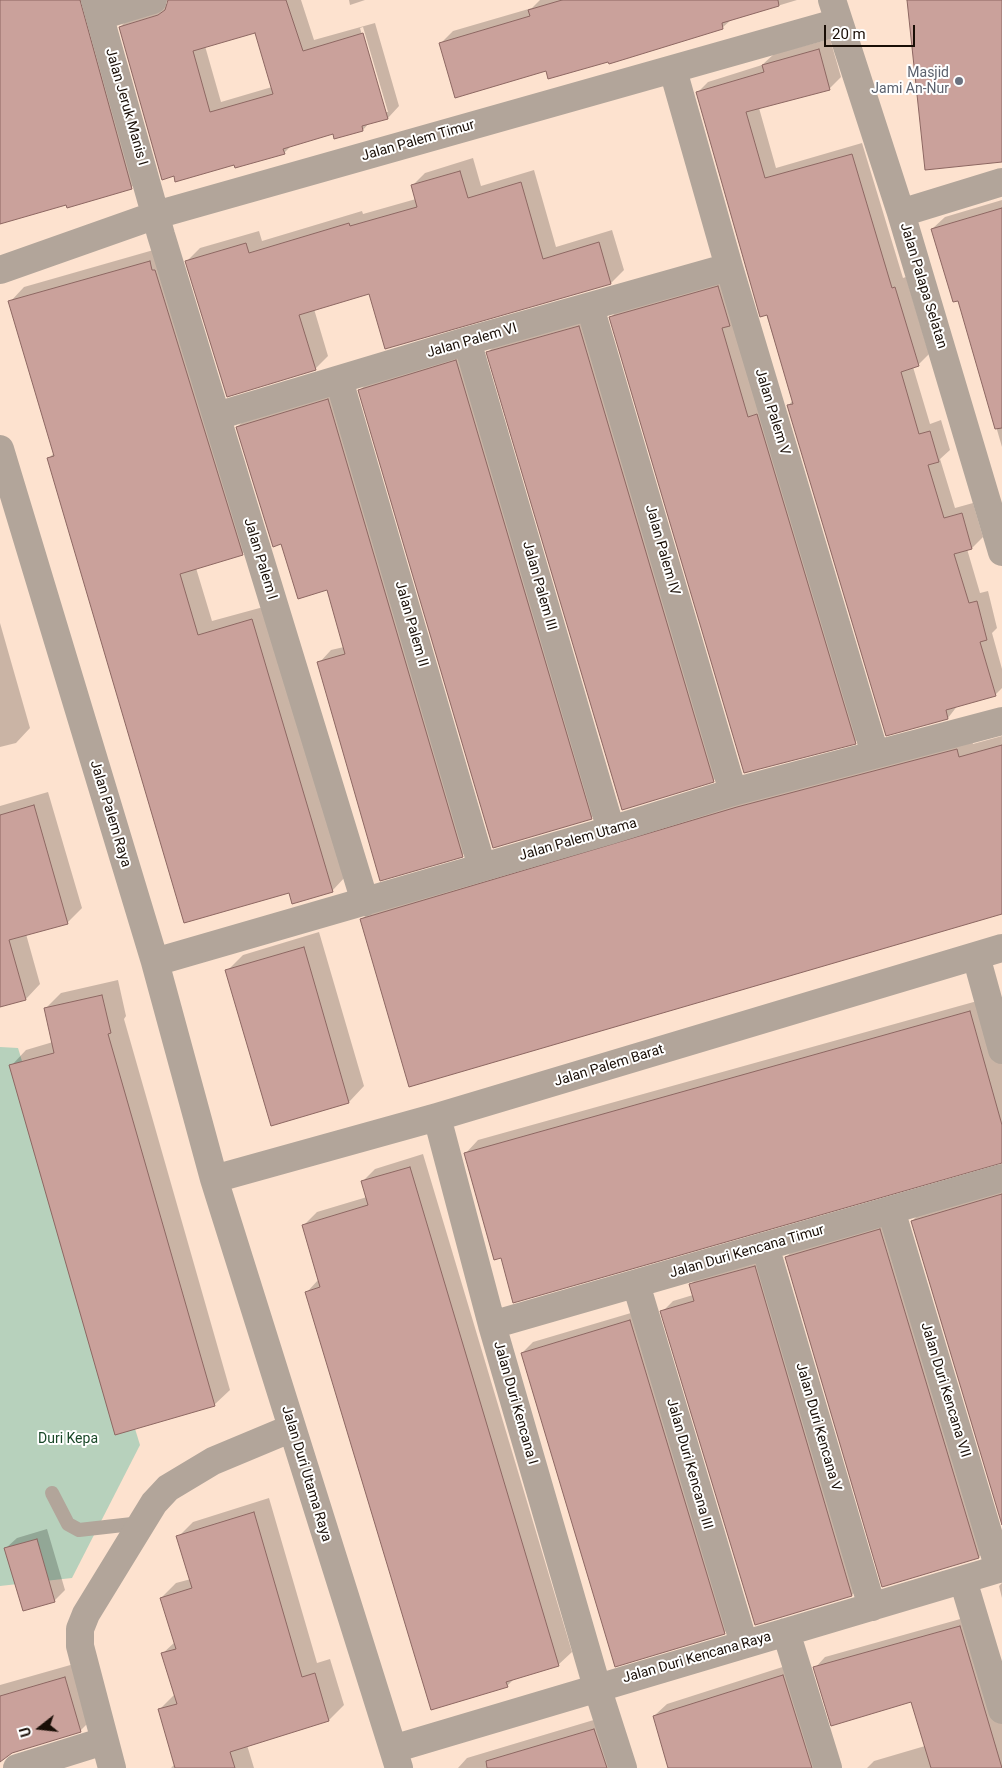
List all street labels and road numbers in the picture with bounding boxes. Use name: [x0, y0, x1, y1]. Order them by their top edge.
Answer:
street label: Jalan Jeruk Manis I: [101, 46, 151, 168]
street label: Jalan Palem Timur: [359, 117, 477, 165]
street label: Jalan Palapa Selatan: [896, 221, 950, 351]
street label: Jalan Palem VI: [425, 320, 519, 362]
street label: Jalan Palem V: [751, 367, 793, 457]
street label: Jalan Palem IV: [641, 503, 683, 597]
street label: Jalan Palem I: [240, 516, 280, 602]
street label: Jalan Palem III: [518, 539, 560, 633]
street label: Jalan Palem II: [391, 579, 431, 669]
street label: Jalan Palem Raya: [86, 759, 134, 869]
street label: Jalan Palem Utama: [517, 815, 639, 865]
street label: Jalan Palem Barat: [552, 1041, 666, 1091]
street label: Jalan Duri Kencana Timur: [668, 1222, 826, 1282]
street label: Jalan Duri Kencana VII: [916, 1321, 974, 1459]
street label: Jalan Duri Kencana I: [489, 1339, 541, 1467]
street label: Jalan Duri Kencana V: [792, 1361, 844, 1493]
street label: Jalan Duri Kencana III: [662, 1397, 716, 1531]
street label: Jalan Duri Utama Raya: [277, 1404, 335, 1544]
street label: Jalan Duri Kencana Raya: [621, 1629, 773, 1687]

